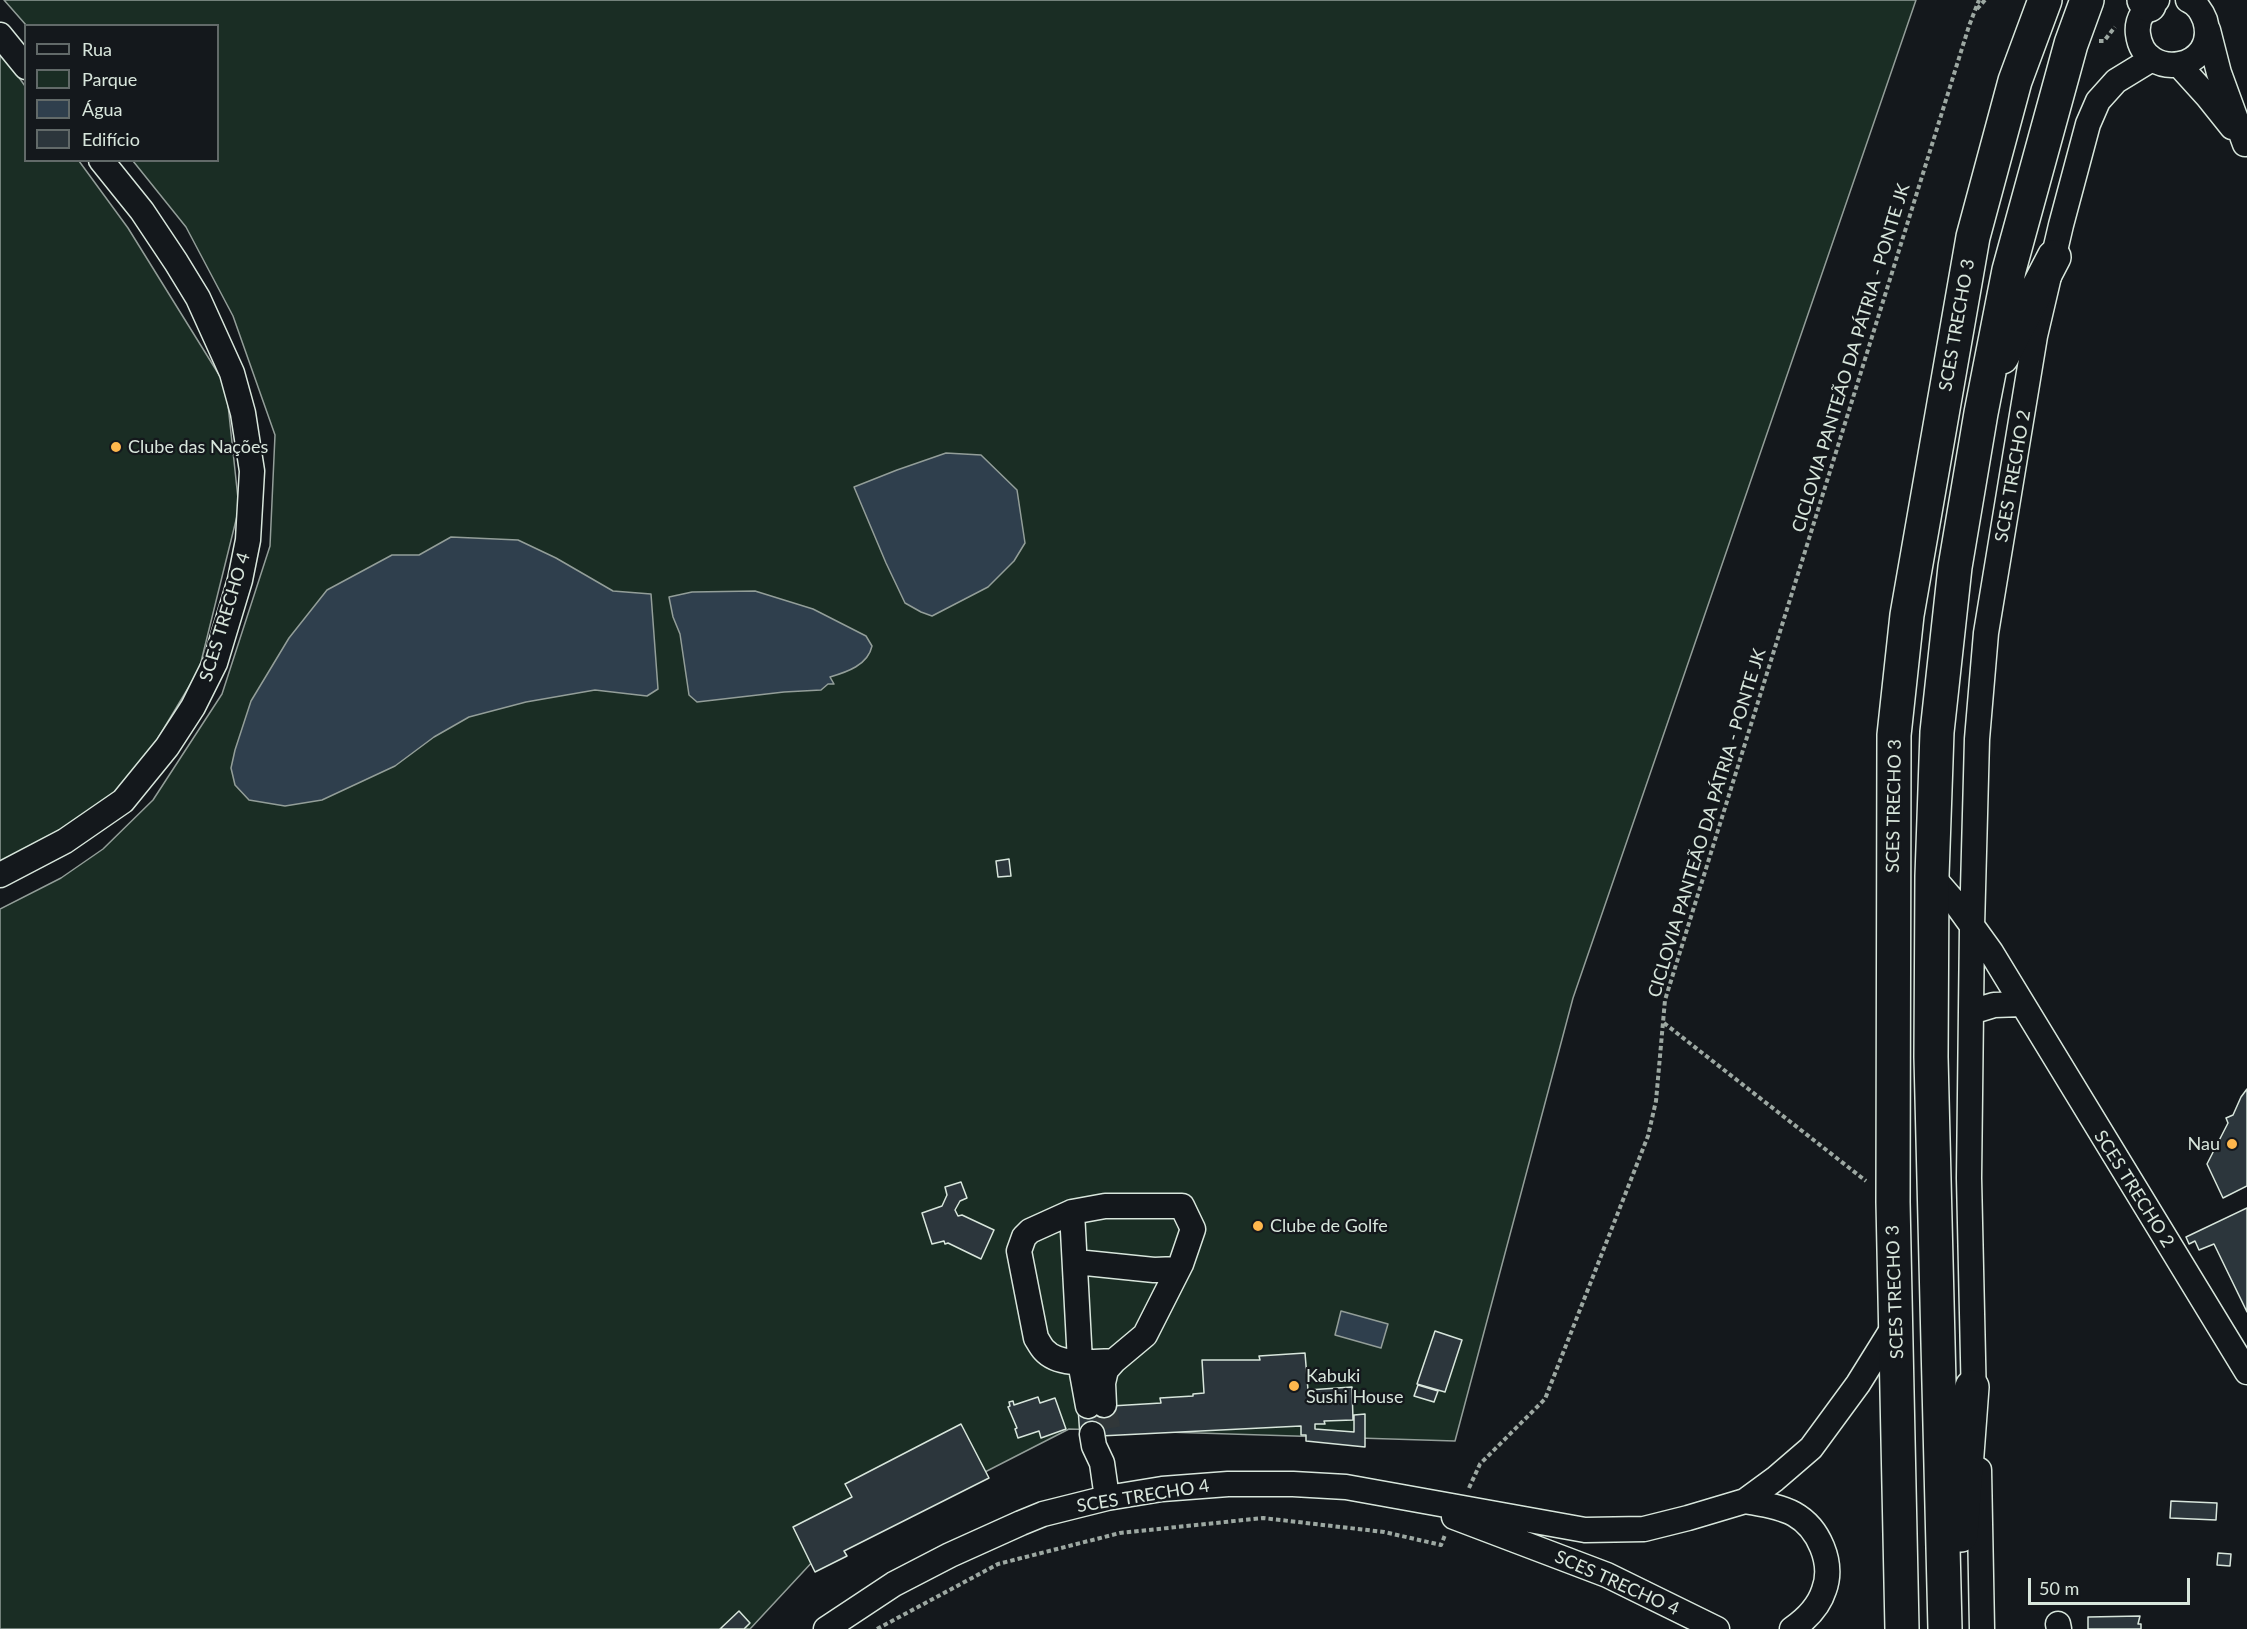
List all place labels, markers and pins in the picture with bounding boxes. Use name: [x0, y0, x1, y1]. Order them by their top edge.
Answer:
place label: Clube das Nações: [128, 436, 268, 458]
marker: Clube das Nações: [109, 440, 123, 454]
place label: Nau: [2188, 1133, 2220, 1155]
marker: Nau: [2225, 1137, 2239, 1151]
place label: Clube de Golfe: [1270, 1215, 1388, 1237]
marker: Clube de Golfe: [1251, 1219, 1265, 1233]
place label: Kabuki Sushi House: [1306, 1365, 1403, 1408]
marker: Kabuki Sushi House: [1287, 1379, 1301, 1393]

